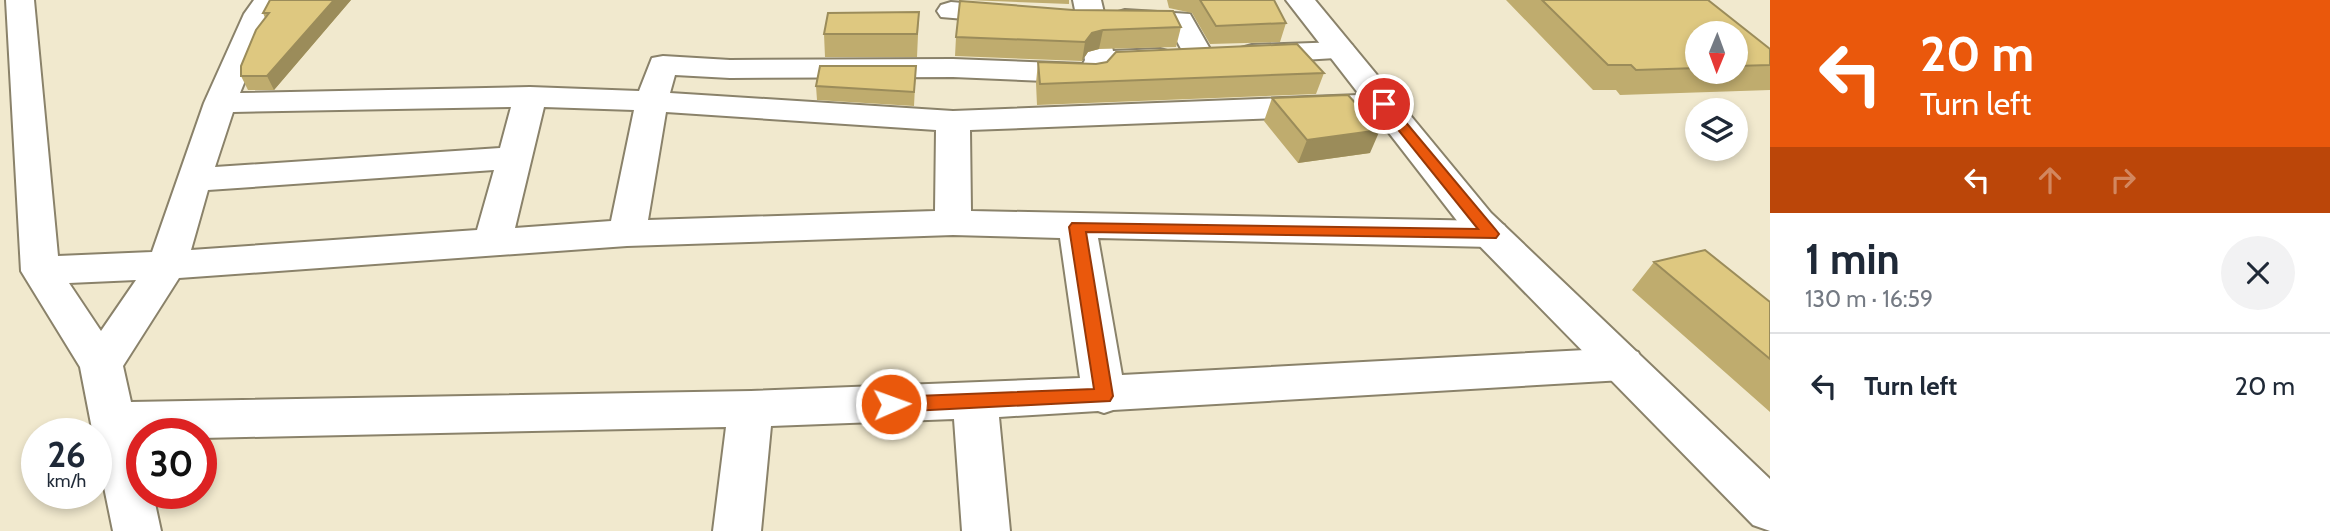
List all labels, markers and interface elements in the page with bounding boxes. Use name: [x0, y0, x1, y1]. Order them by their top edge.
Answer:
north arrow: [1685, 21, 1748, 84]
map controls: [1685, 21, 1748, 161]
text: 20 m: [1920, 24, 2034, 83]
icon: left: [1805, 28, 1896, 119]
pin: [1354, 74, 1414, 134]
text: Turn left: [1920, 84, 2031, 123]
icon: arrive: [1365, 85, 1403, 123]
button: layers: [1685, 98, 1748, 161]
icon: left: [1958, 161, 1996, 199]
icon: ahead: [2031, 161, 2069, 199]
icon: right: [2104, 161, 2142, 199]
text: 1 min: [1805, 233, 1900, 285]
button: close: [2221, 236, 2295, 310]
text: 130 m · 16:59: [1805, 285, 1933, 313]
position arrow: [854, 367, 928, 441]
icon: left: [1805, 367, 1843, 405]
text: Turn left: [1864, 370, 1957, 402]
text: 20 m: [2235, 370, 2295, 402]
speed limit sign: 30: [126, 418, 217, 509]
text: 26: [47, 433, 86, 476]
text: km/h: [47, 470, 86, 492]

